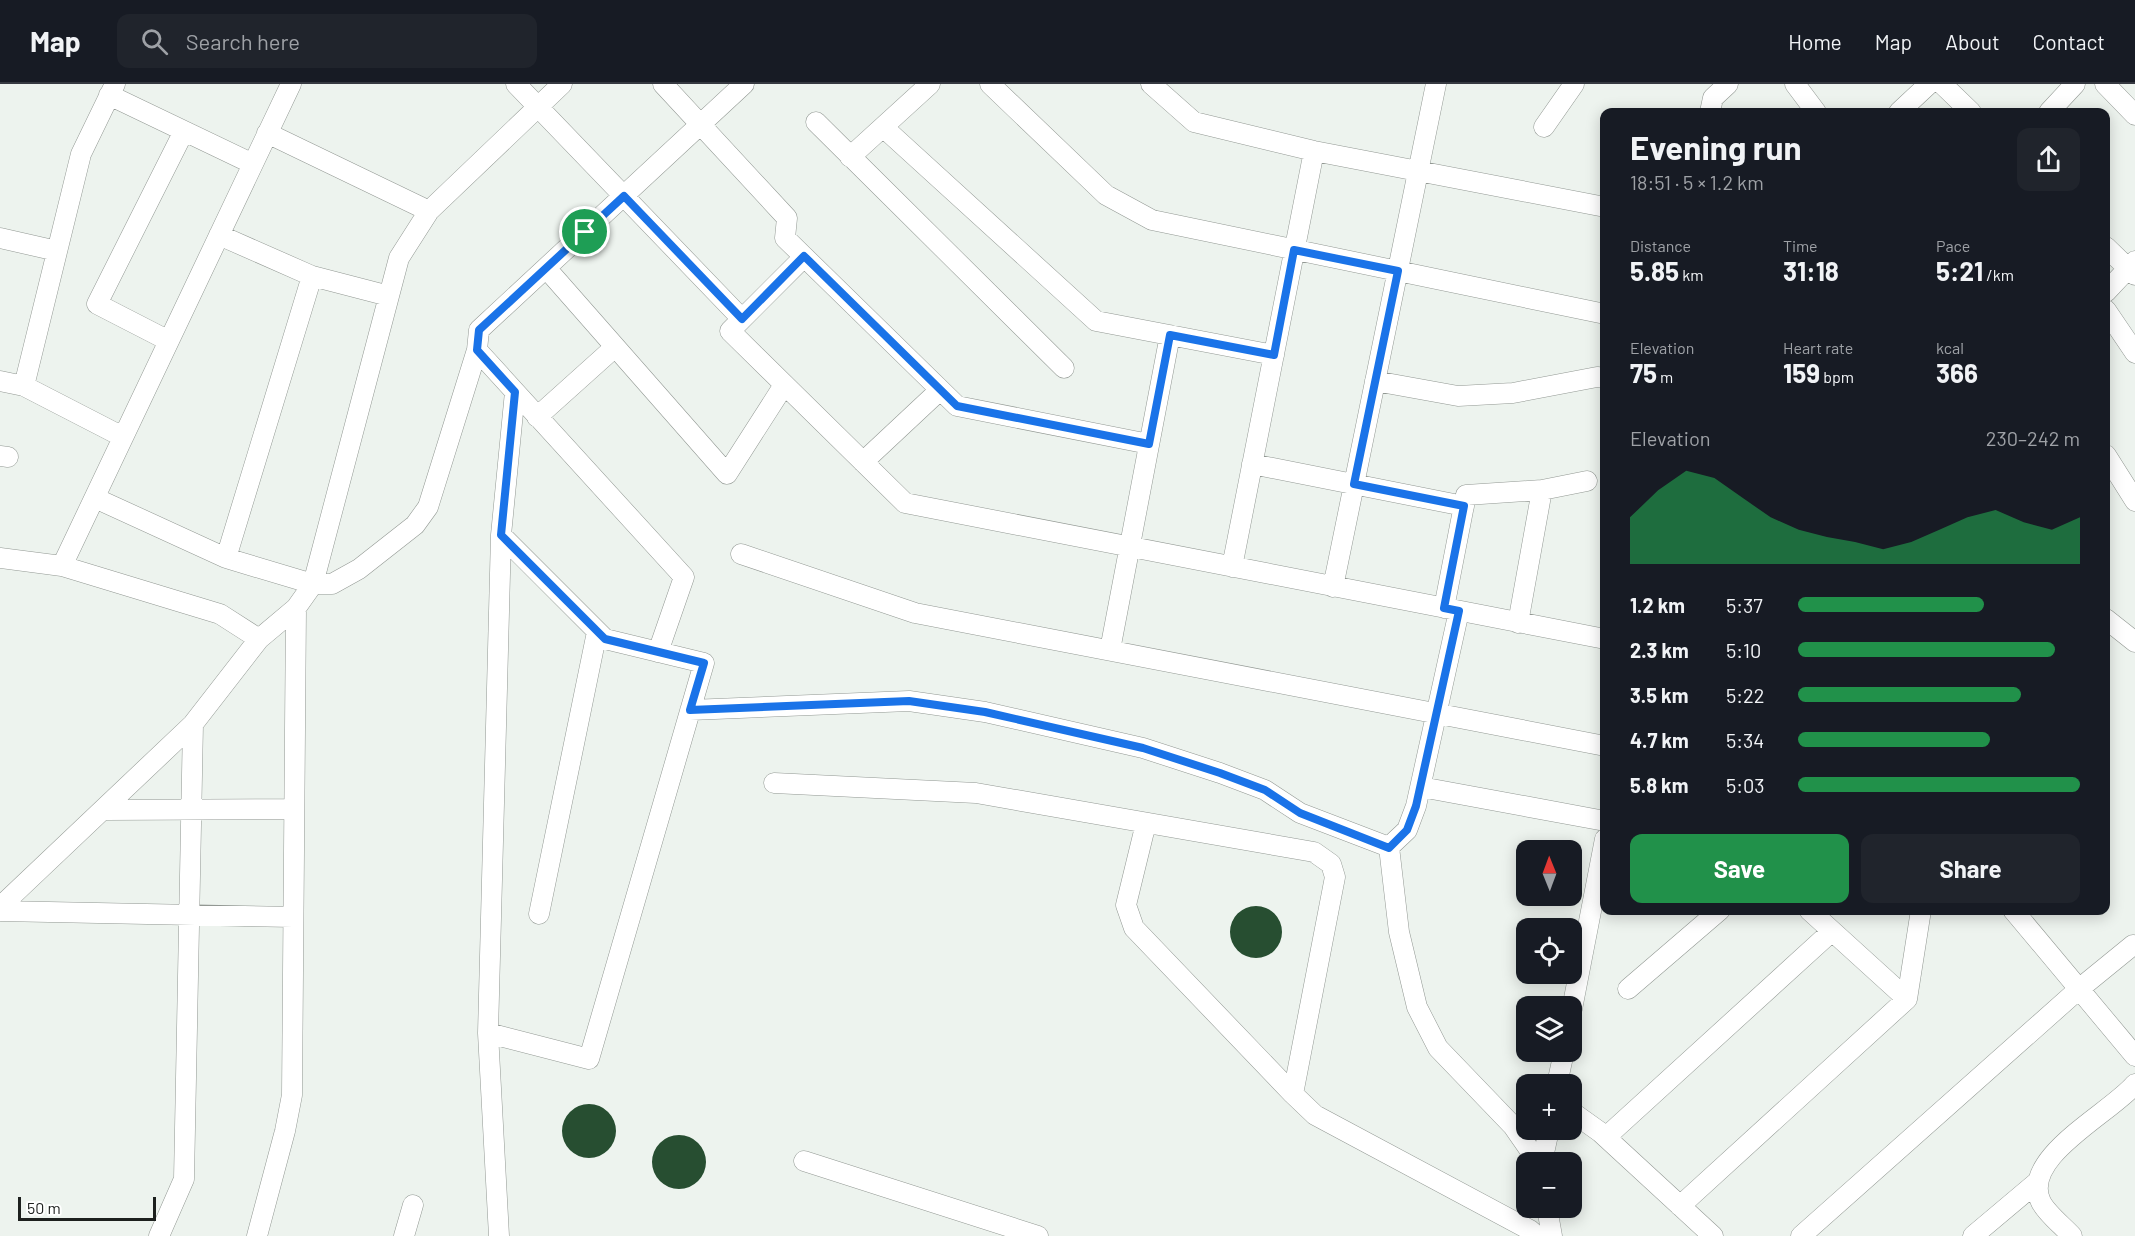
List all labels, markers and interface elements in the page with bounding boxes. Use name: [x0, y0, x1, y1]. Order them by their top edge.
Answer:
search box: [117, 14, 537, 68]
text: Map: [30, 24, 81, 58]
icon: search: [138, 25, 171, 58]
text: Search here: [186, 28, 300, 54]
text: Home: [1788, 29, 1842, 54]
text: Map: [1875, 29, 1912, 54]
text: About: [1945, 29, 2000, 54]
text: Contact: [2033, 29, 2105, 54]
text: Evening run: [1630, 127, 1802, 167]
button: share: [2017, 128, 2080, 191]
text: 18:51 · 5 × 1.2 km: [1630, 170, 1764, 194]
pin: [559, 206, 610, 257]
icon: arrive: [568, 215, 601, 248]
text: Distance: [1630, 236, 1691, 255]
text: Time: [1783, 236, 1818, 255]
text: Pace: [1936, 236, 1970, 255]
text: 5.85: [1630, 255, 1679, 286]
text: 31:18: [1783, 255, 1839, 286]
text: 5:21: [1936, 255, 1983, 286]
text: km: [1679, 265, 1704, 284]
text: /km: [1983, 265, 2014, 284]
text: Elevation: [1630, 338, 1694, 357]
text: Heart rate: [1783, 338, 1853, 357]
text: kcal: [1936, 338, 1964, 357]
text: 75: [1630, 357, 1657, 388]
text: 159: [1783, 357, 1820, 388]
text: 366: [1936, 357, 1978, 388]
text: m: [1657, 367, 1673, 386]
text: bpm: [1820, 367, 1854, 386]
text: Elevation: [1630, 426, 1711, 450]
text: 230–242 m: [1986, 426, 2080, 450]
text: 1.2 km: [1630, 593, 1685, 617]
text: 5:37: [1726, 593, 1763, 617]
text: 2.3 km: [1630, 638, 1689, 662]
text: 5:10: [1726, 638, 1761, 662]
text: 3.5 km: [1630, 683, 1688, 707]
text: 5:22: [1726, 683, 1765, 707]
text: 4.7 km: [1630, 728, 1689, 752]
text: 5:34: [1726, 728, 1764, 752]
text: 5.8 km: [1630, 773, 1688, 797]
text: 5:03: [1726, 773, 1765, 797]
button: Save: [1630, 834, 1849, 903]
button: Share: [1861, 834, 2080, 903]
north arrow: [1516, 840, 1582, 906]
map controls: [1516, 840, 1582, 1218]
button: locate: [1516, 918, 1582, 984]
button: layers: [1516, 996, 1582, 1062]
button: +: [1516, 1074, 1582, 1140]
button: −: [1516, 1152, 1582, 1218]
scale bar: [18, 1194, 156, 1222]
text: 50 m: [27, 1198, 61, 1217]

